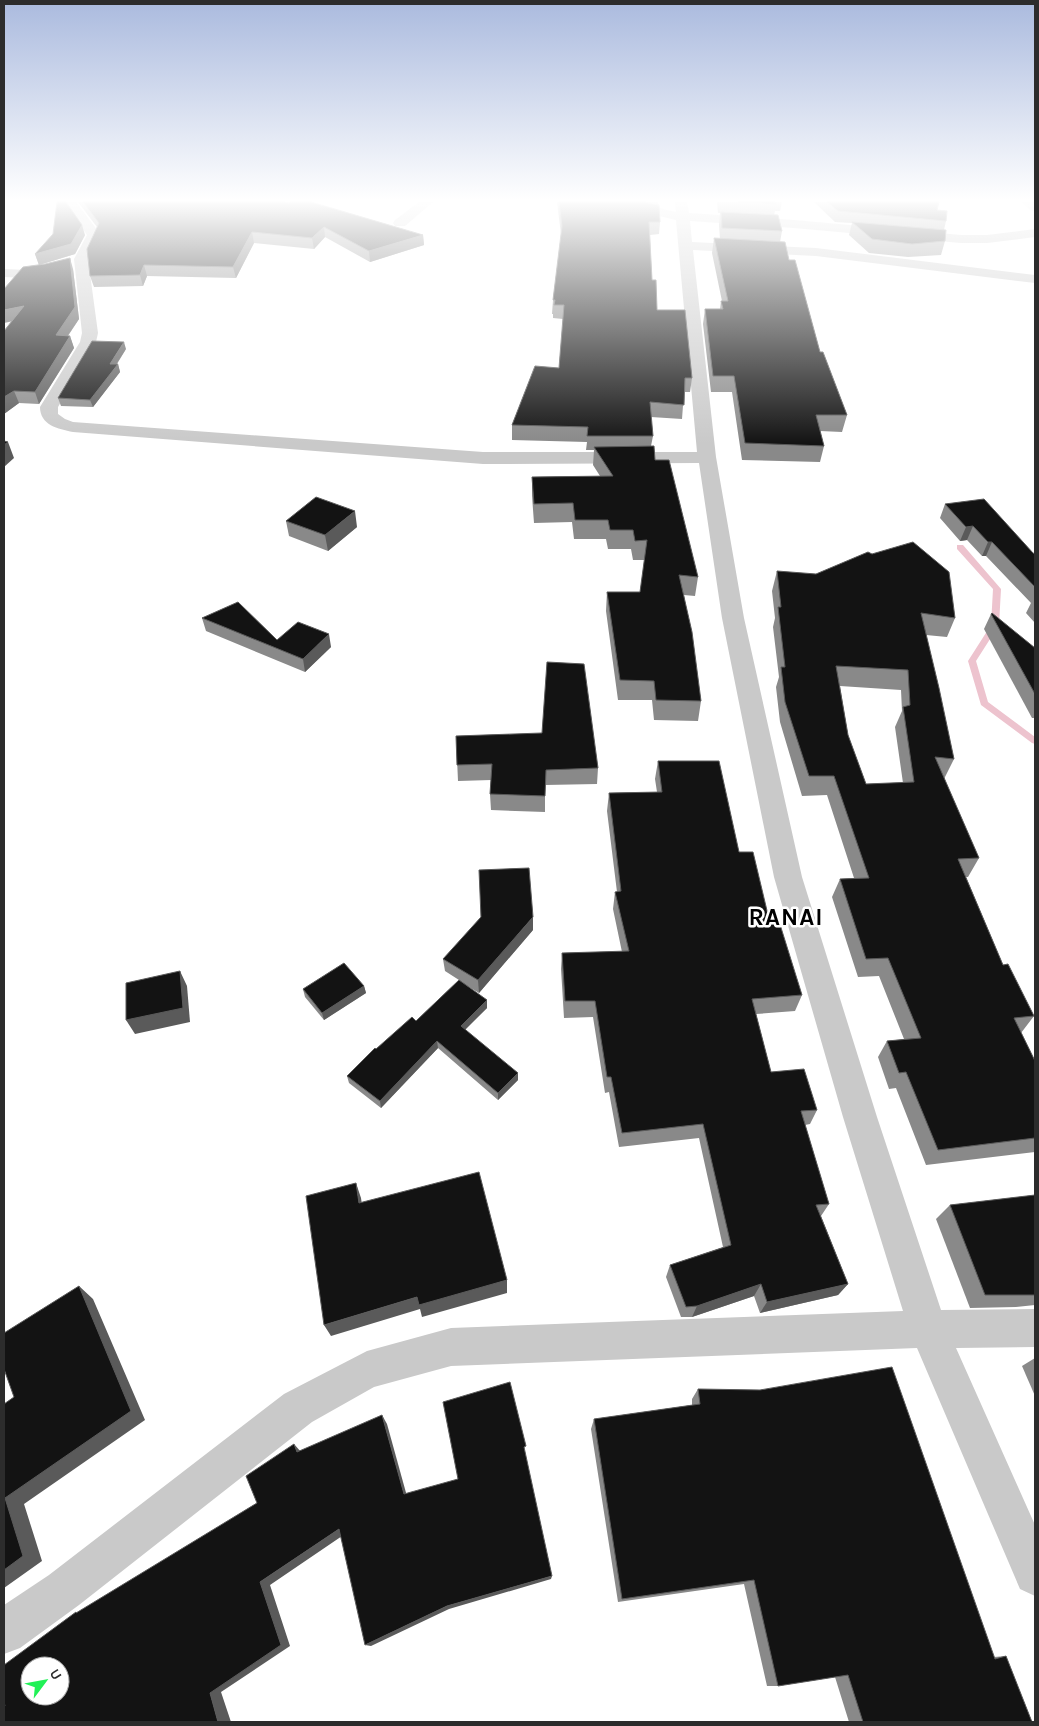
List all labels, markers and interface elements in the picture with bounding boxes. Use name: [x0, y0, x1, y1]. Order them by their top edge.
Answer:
district label: RANAI: [749, 903, 824, 931]
north arrow: [20, 1656, 70, 1706]
text: U: [46, 1666, 65, 1683]

